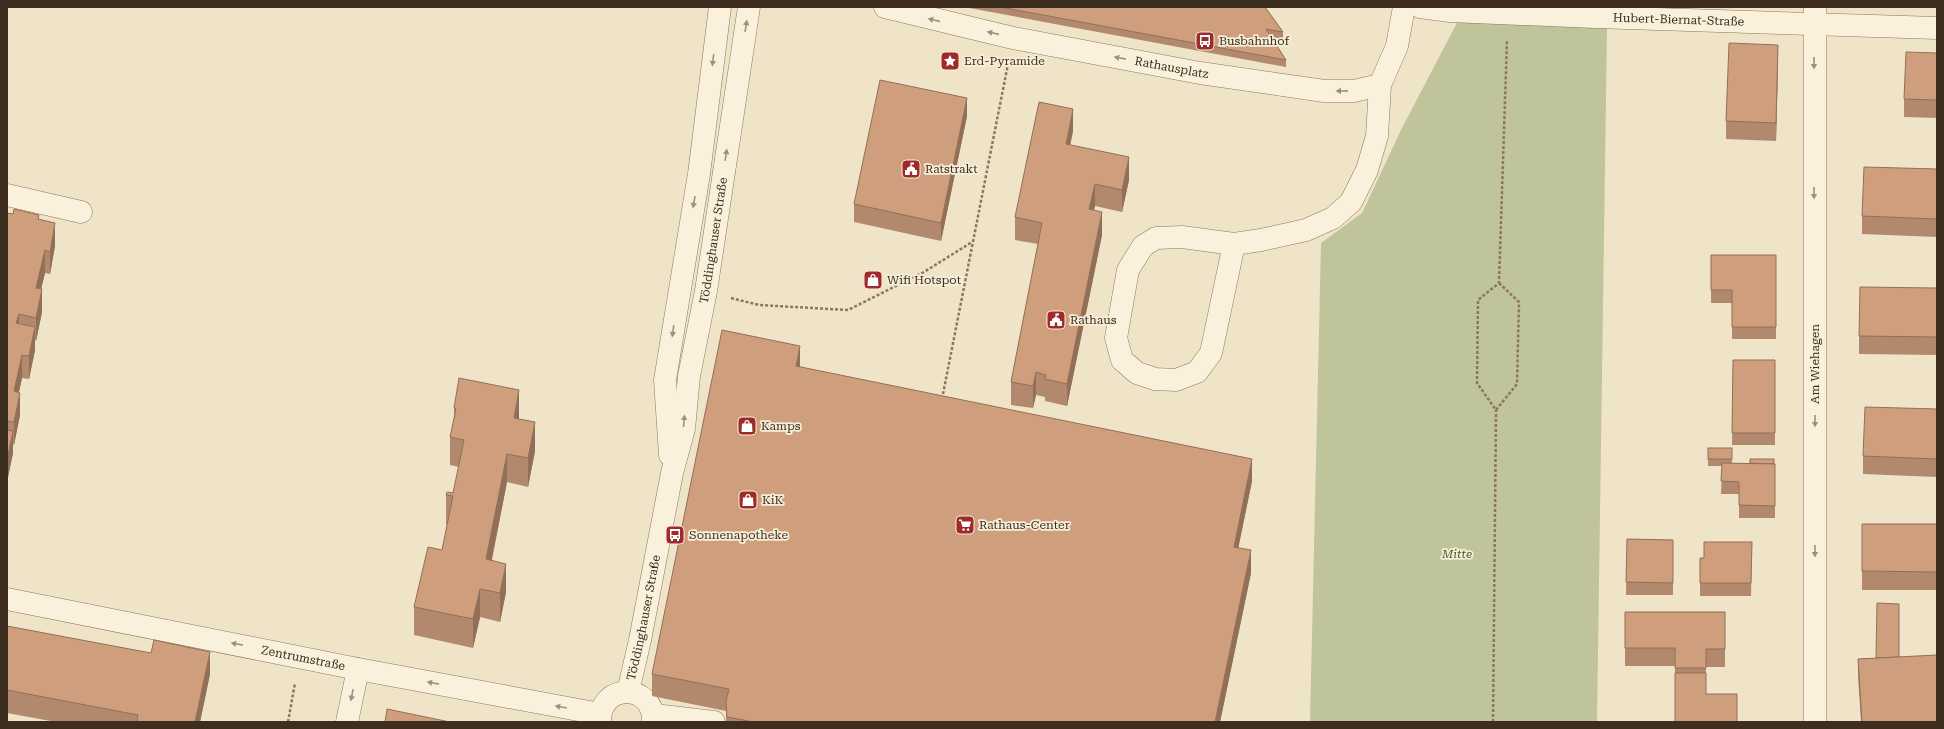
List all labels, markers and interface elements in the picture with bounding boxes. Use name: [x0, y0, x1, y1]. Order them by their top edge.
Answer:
street label: Hubert-Biernat-Straße: [1613, 11, 1745, 29]
one-way arrow: [928, 16, 940, 22]
one-way arrow: [743, 20, 749, 32]
one-way arrow: [987, 30, 999, 36]
bus stop icon: Busbahnhof: [1194, 30, 1216, 52]
place label: Busbahnhof: [1219, 34, 1290, 48]
place icon: Erd-Pyramide: [939, 50, 961, 72]
one-way arrow: [710, 54, 716, 66]
place label: Erd-Pyramide: [964, 54, 1045, 68]
street label: Rathausplatz: [1134, 54, 1210, 81]
one-way arrow: [1114, 55, 1127, 61]
one-way arrow: [1811, 57, 1817, 70]
one-way arrow: [1335, 88, 1348, 94]
one-way arrow: [723, 149, 729, 161]
public building icon: Ratstrakt: [900, 158, 922, 180]
place label: Ratstrakt: [925, 162, 978, 176]
street label: Töddinghauser Straße: [697, 176, 730, 305]
one-way arrow: [1811, 187, 1817, 200]
one-way arrow: [691, 196, 697, 208]
shop icon: Wifi Hotspot: [862, 269, 884, 291]
place label: Wifi Hotspot: [887, 273, 962, 287]
public building icon: Rathaus: [1045, 309, 1067, 331]
place label: Rathaus: [1070, 313, 1117, 327]
one-way arrow: [670, 324, 676, 337]
street label: Am Wiehagen: [1808, 324, 1822, 404]
one-way arrow: [681, 415, 688, 427]
shop icon: Kamps: [736, 415, 758, 437]
one-way arrow: [1812, 415, 1818, 428]
place label: Kamps: [761, 419, 801, 433]
shop icon: KiK: [737, 489, 759, 511]
place label: KiK: [762, 493, 784, 507]
supermarket icon: Rathaus-Center: [954, 514, 976, 536]
place label: Rathaus-Center: [979, 518, 1070, 532]
bus stop icon: Sonnenapotheke: [664, 524, 686, 546]
place label: Sonnenapotheke: [689, 528, 788, 542]
one-way arrow: [1812, 545, 1818, 558]
park label: Mitte: [1441, 547, 1472, 561]
street label: Töddinghauser Straße: [624, 553, 663, 682]
one-way arrow: [231, 641, 243, 647]
street label: Zentrumstraße: [260, 643, 347, 673]
one-way arrow: [427, 680, 440, 686]
one-way arrow: [349, 689, 355, 701]
one-way arrow: [555, 704, 567, 710]

